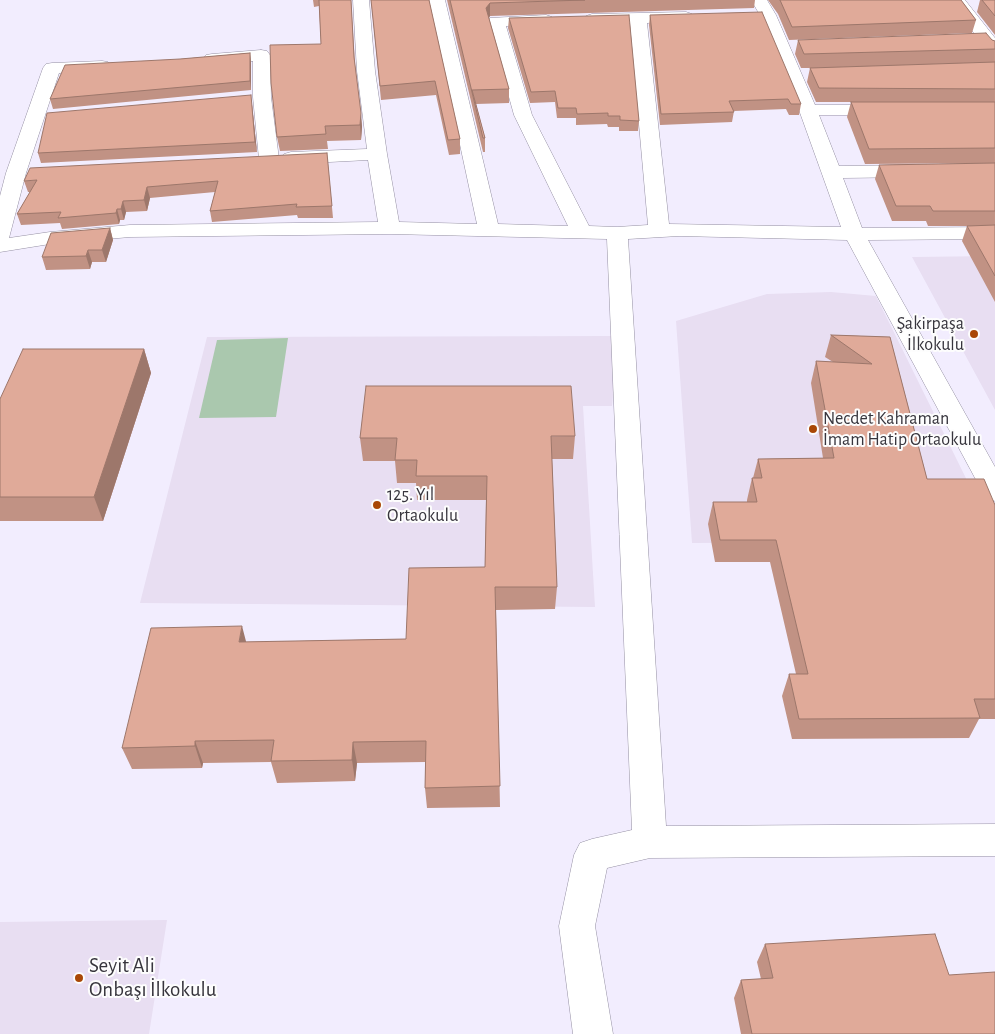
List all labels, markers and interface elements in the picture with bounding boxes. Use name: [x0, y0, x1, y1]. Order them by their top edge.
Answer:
place label: Şakirpaşa İlkokulu: [897, 313, 964, 356]
marker: Şakirpaşa İlkokulu: [968, 328, 980, 340]
place label: Necdet Kahraman İmam Hatip Ortaokulu: [823, 408, 981, 450]
marker: Necdet Kahraman İmam Hatip Ortaokulu: [807, 423, 819, 435]
place label: 125. Yıl Ortaokulu: [387, 484, 458, 526]
marker: 125. Yıl Ortaokulu: [371, 499, 383, 511]
place label: Seyit Ali Onbaşı İlkokulu: [89, 953, 216, 1003]
marker: Seyit Ali Onbaşı İlkokulu: [73, 972, 85, 984]

